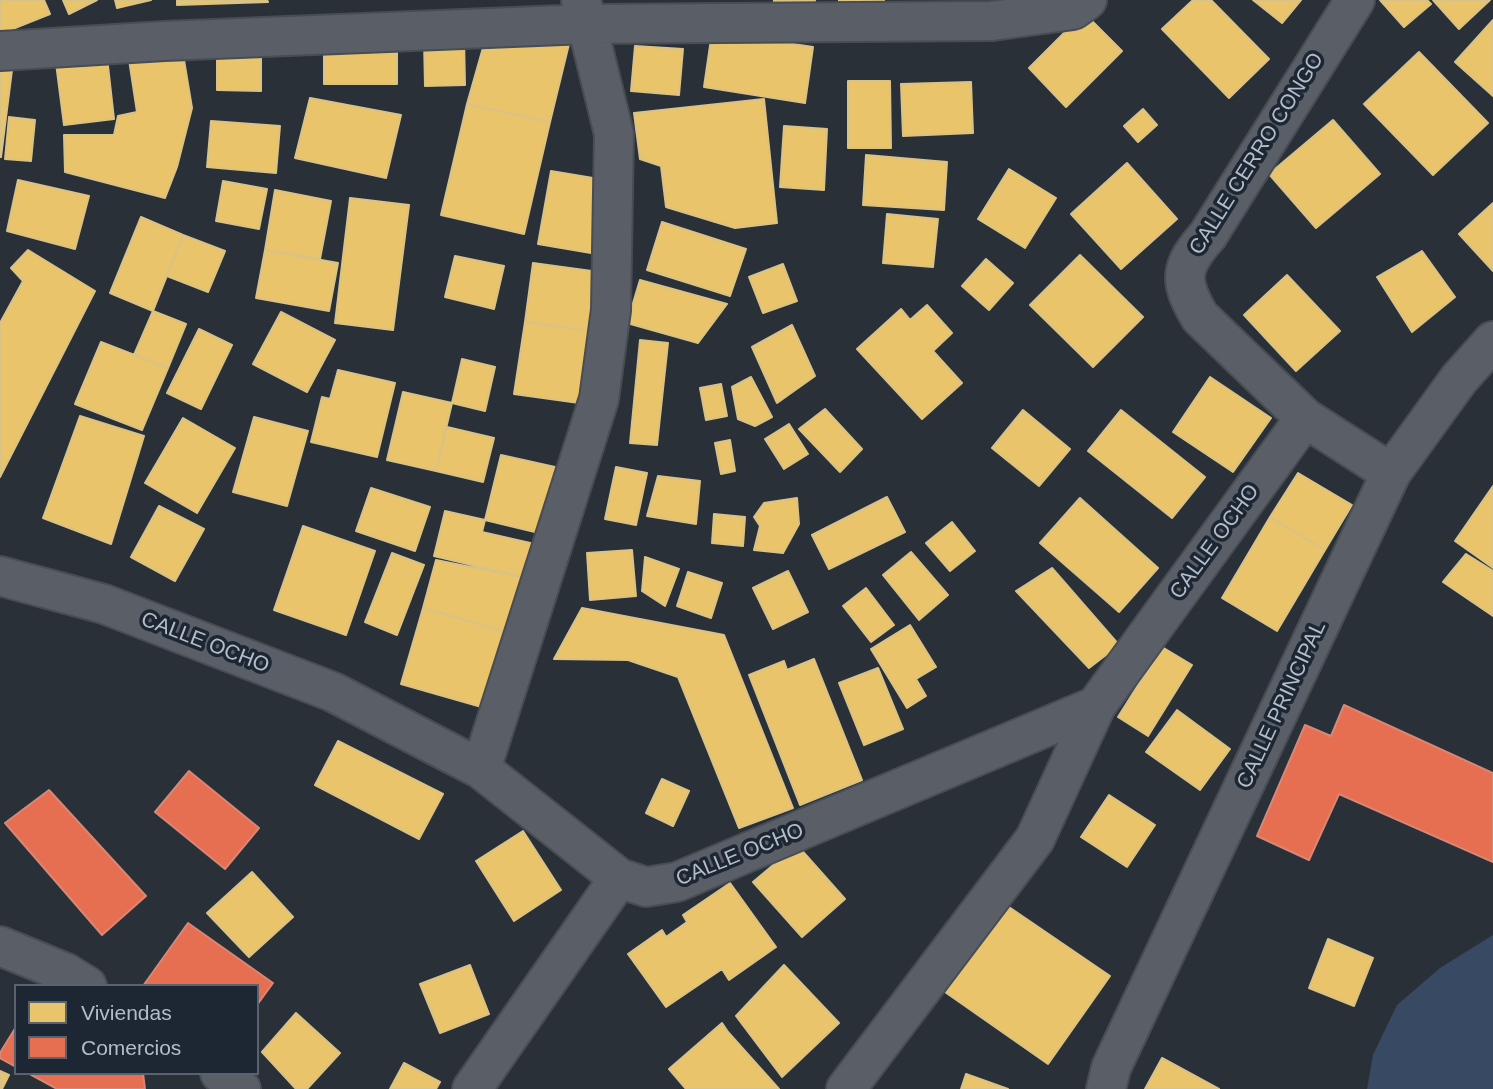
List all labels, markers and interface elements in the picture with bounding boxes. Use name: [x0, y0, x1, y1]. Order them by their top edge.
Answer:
street label: CALLE CERRO CONGO: [1184, 48, 1330, 260]
street label: CALLE OCHO: [1165, 480, 1265, 604]
street label: CALLE OCHO: [137, 607, 273, 679]
street label: CALLE PRINCIPAL: [1232, 617, 1332, 793]
street label: CALLE OCHO: [673, 818, 807, 892]
legend: [14, 984, 259, 1075]
text: Viviendas: [81, 1001, 172, 1024]
text: Comercios: [81, 1036, 181, 1059]

